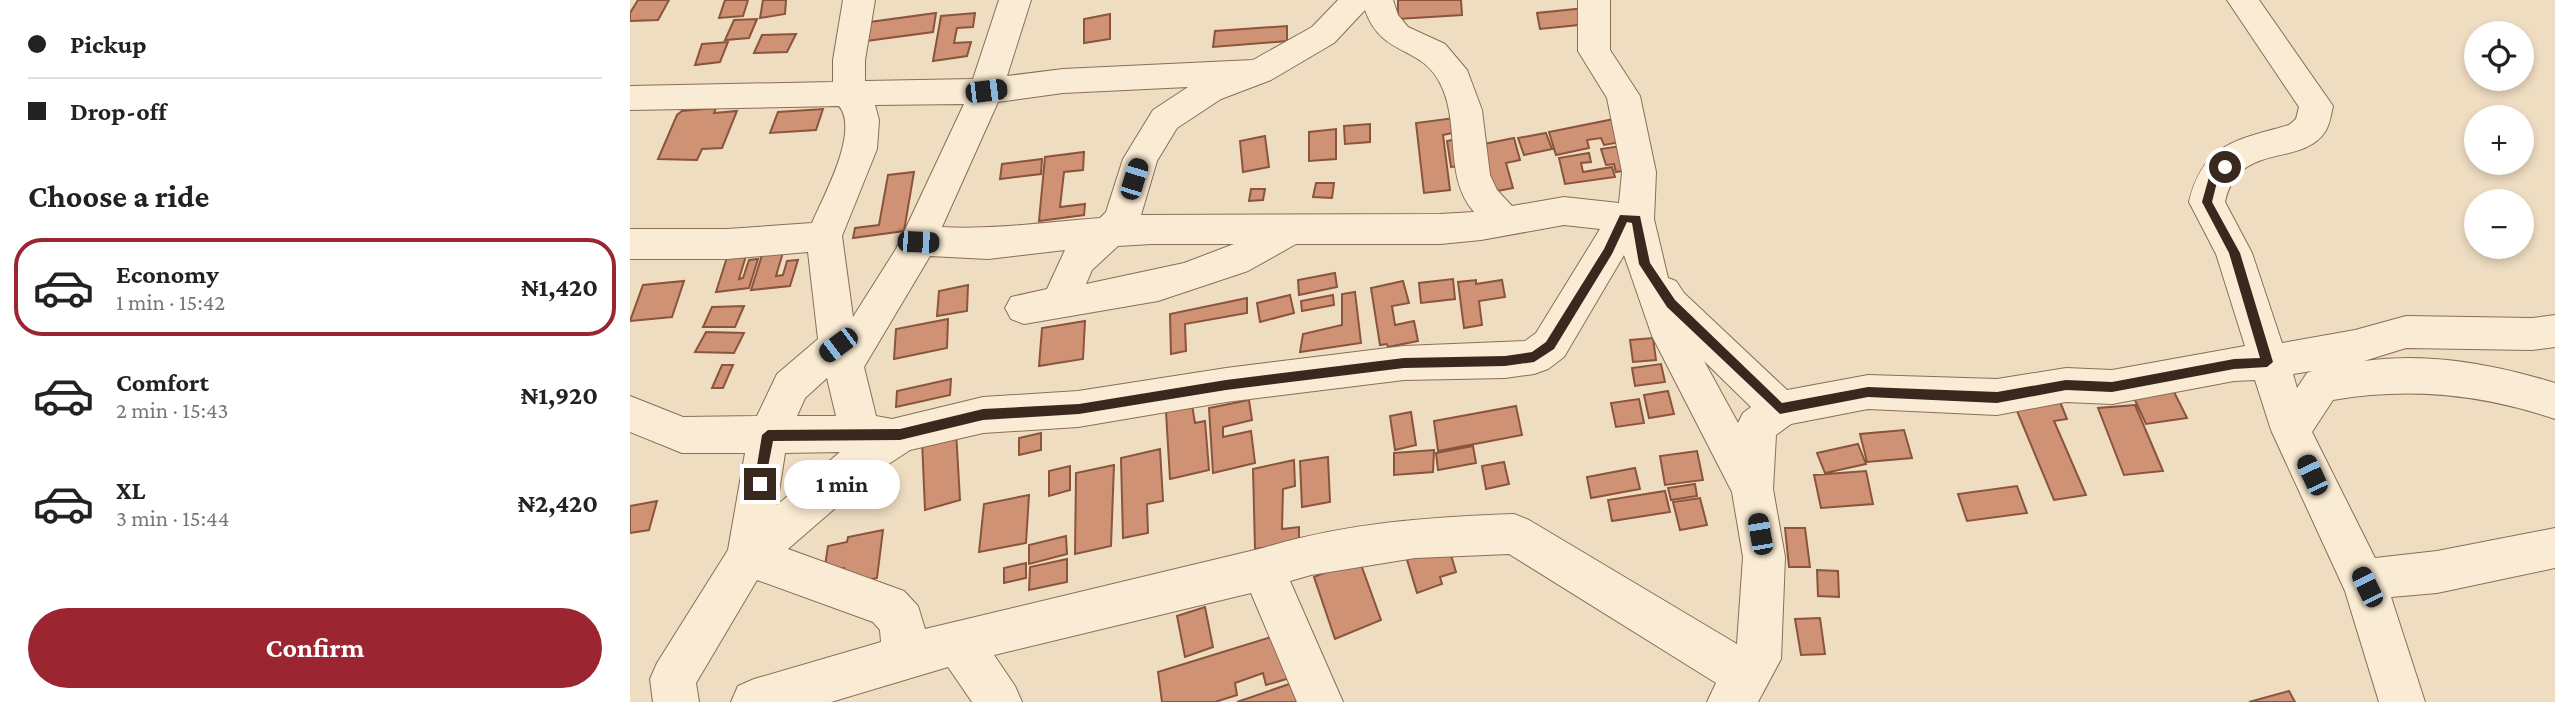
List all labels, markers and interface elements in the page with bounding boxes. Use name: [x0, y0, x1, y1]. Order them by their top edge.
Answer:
map controls: [2464, 21, 2534, 259]
button: locate: [2464, 21, 2534, 91]
text: Pickup: [70, 30, 147, 59]
car: [964, 78, 1009, 104]
text: Drop-off: [70, 97, 167, 126]
button: +: [2464, 105, 2534, 175]
route start: [2209, 151, 2241, 183]
car: [1118, 156, 1151, 202]
text: Choose a ride: [28, 178, 209, 214]
button: −: [2464, 189, 2534, 259]
car: [897, 231, 940, 253]
icon: car: [32, 256, 95, 319]
text: Economy: [116, 260, 219, 289]
text: ₦1,420: [521, 273, 598, 302]
text: 1 min · 15:42: [116, 289, 225, 315]
car: [815, 324, 862, 366]
icon: car: [32, 364, 95, 427]
text: Comfort: [116, 368, 209, 397]
text: ₦1,920: [521, 381, 598, 410]
text: 2 min · 15:43: [116, 397, 228, 423]
car: [2294, 452, 2331, 498]
callout: 1 min: [784, 460, 900, 508]
route end: [744, 468, 776, 500]
text: 1 min: [816, 471, 868, 497]
icon: car: [32, 472, 95, 535]
text: XL: [116, 476, 145, 505]
text: ₦2,420: [517, 489, 598, 518]
text: 3 min · 15:44: [116, 505, 229, 531]
car: [1747, 511, 1774, 557]
car: [2349, 564, 2386, 610]
button: Confirm: [28, 608, 602, 688]

